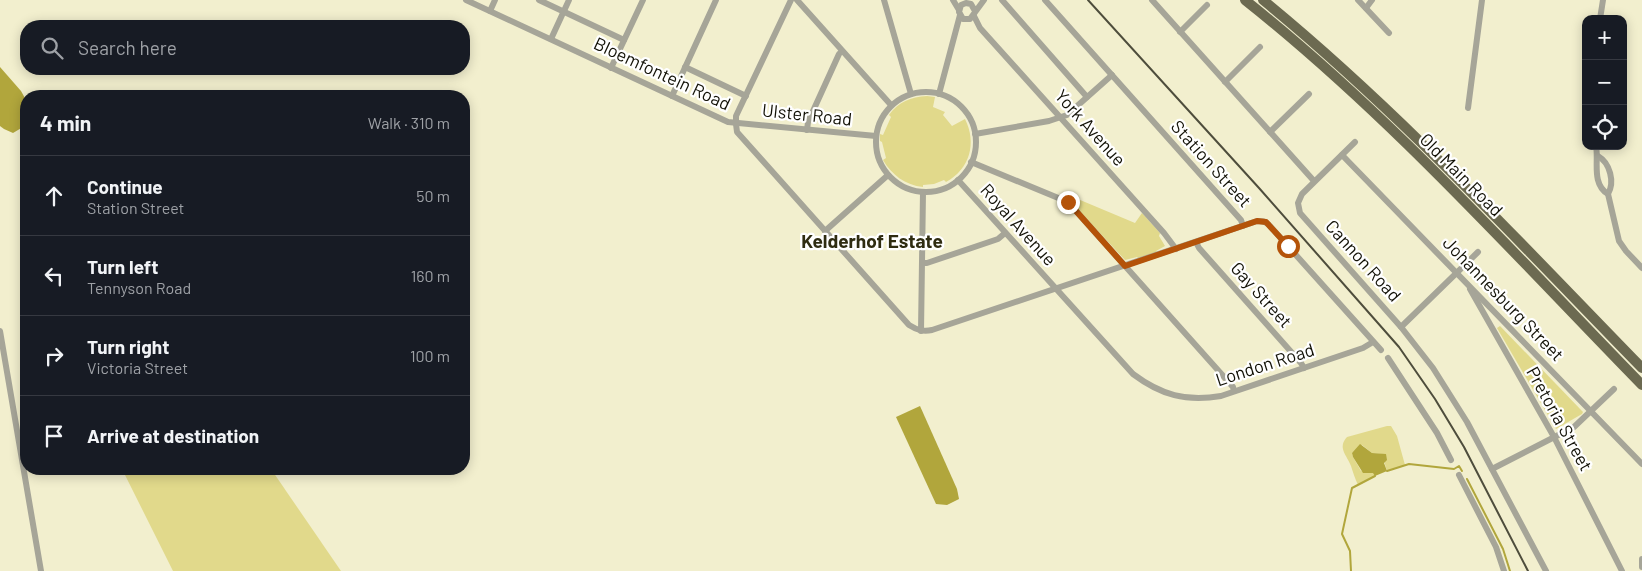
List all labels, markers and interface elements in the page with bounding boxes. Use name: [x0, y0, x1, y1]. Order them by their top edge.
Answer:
map controls: [1582, 15, 1627, 150]
button: +: [1582, 15, 1627, 60]
search box: [20, 20, 470, 75]
street label: Bloemfontein Road: [591, 32, 734, 114]
icon: search: [38, 34, 66, 62]
text: Search here: [78, 36, 177, 59]
button: −: [1582, 60, 1627, 105]
street label: York Avenue: [1051, 85, 1131, 170]
street label: Ulster Road: [761, 98, 853, 130]
button: locate: [1582, 105, 1627, 150]
text: 4 min: [40, 110, 91, 135]
text: Walk · 310 m: [368, 113, 450, 132]
street label: Station Street: [1167, 115, 1257, 211]
street label: Old Main Road: [1416, 128, 1508, 220]
text: Continue: [87, 175, 163, 198]
street label: Royal Avenue: [976, 179, 1061, 270]
icon: ahead: [40, 182, 68, 210]
text: 50 m: [416, 186, 450, 205]
route end: [1057, 191, 1080, 214]
text: Station Street: [87, 198, 184, 217]
street label: Cannon Road: [1321, 215, 1406, 306]
district label: Kelderhof Estate: [801, 229, 943, 252]
street label: Johannesburg Street: [1439, 231, 1569, 365]
route start: [1277, 235, 1300, 258]
text: Turn left: [87, 255, 158, 278]
street label: Gay Street: [1226, 257, 1297, 332]
icon: left: [40, 262, 68, 290]
text: 160 m: [411, 266, 450, 285]
text: Tennyson Road: [87, 278, 191, 297]
text: Turn right: [87, 335, 169, 358]
street label: London Road: [1213, 338, 1317, 390]
icon: right: [40, 342, 68, 370]
text: 100 m: [410, 346, 450, 365]
text: Victoria Street: [87, 358, 188, 377]
street label: Pretoria Street: [1522, 363, 1598, 474]
icon: arrive: [40, 422, 68, 450]
text: Arrive at destination: [87, 424, 259, 447]

